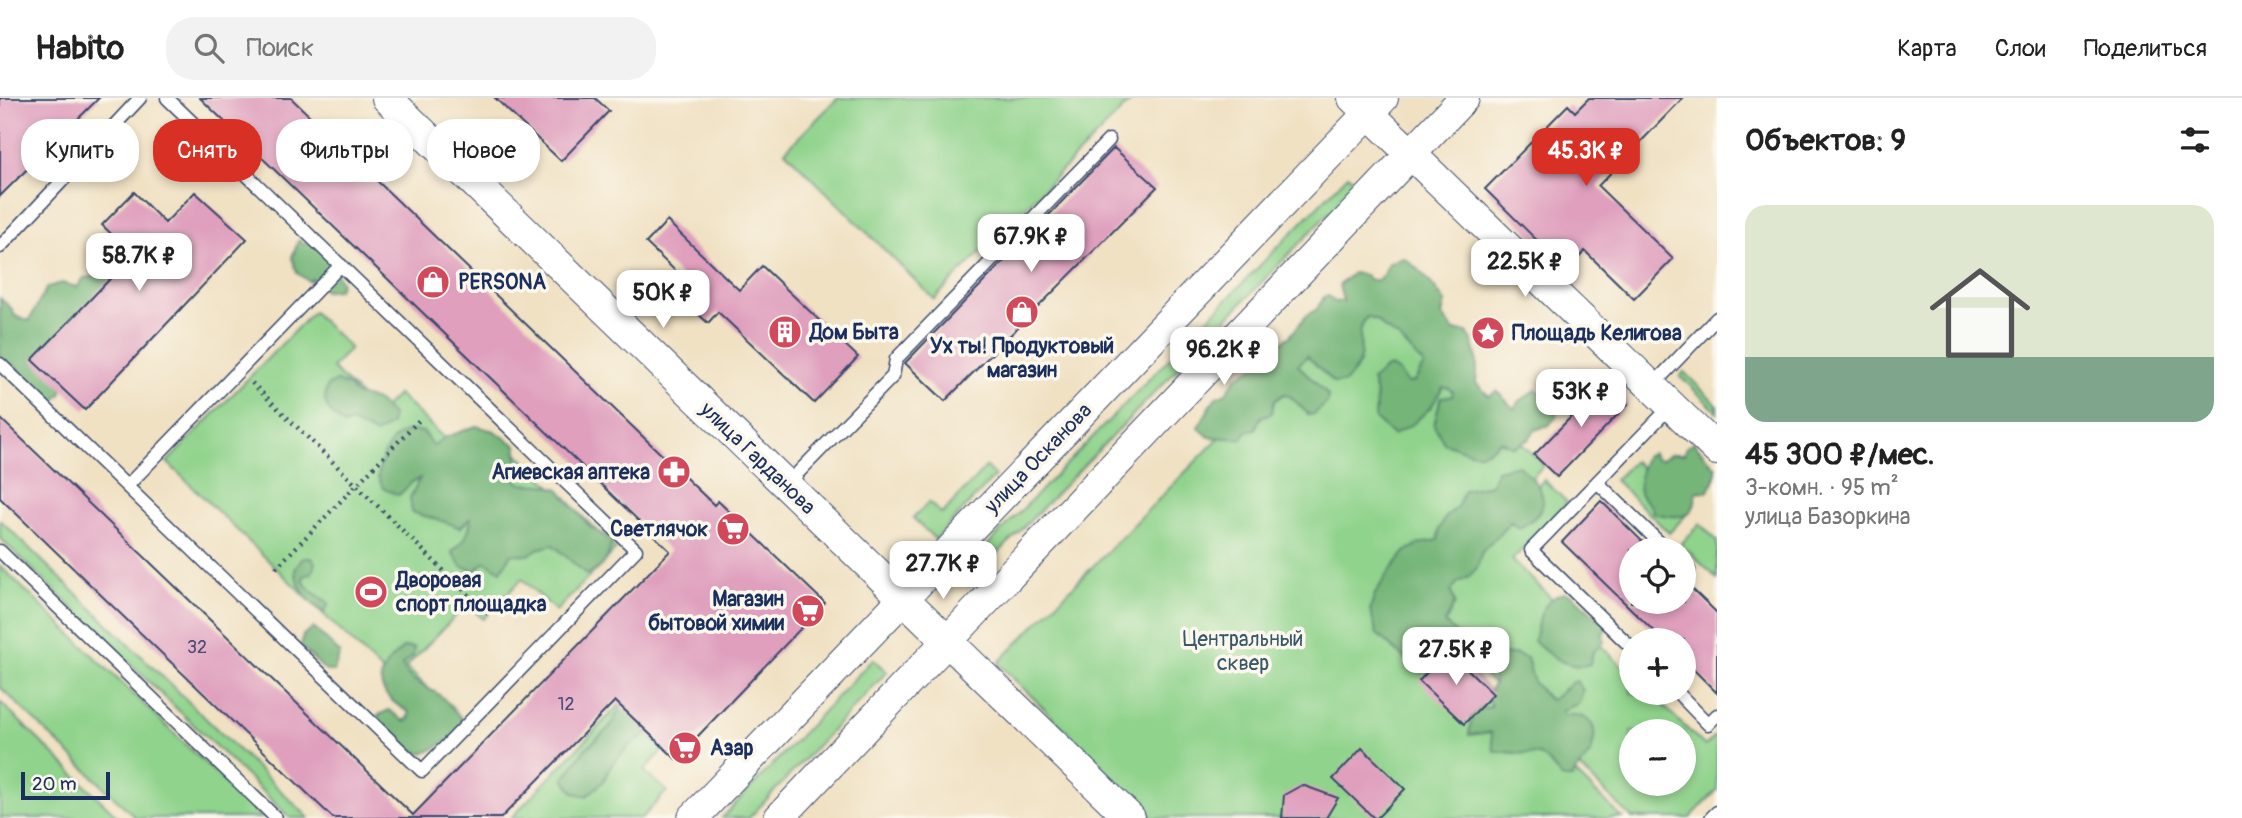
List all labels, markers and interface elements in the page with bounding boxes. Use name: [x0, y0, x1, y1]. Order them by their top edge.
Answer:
search box: [166, 17, 656, 80]
text: Habito: [35, 28, 124, 69]
icon: search: [190, 29, 228, 67]
text: Поиск: [246, 32, 314, 64]
text: Карта: [1897, 34, 1957, 63]
text: Слои: [1995, 34, 2046, 63]
text: Поделиться: [2084, 34, 2207, 63]
chip: Купить: [21, 119, 139, 182]
chip: Снять: [153, 119, 262, 182]
chip: Фильтры: [276, 119, 413, 182]
chip: Новое: [427, 119, 540, 182]
icon: filters: [2176, 121, 2214, 159]
text: Объектов: 9: [1745, 122, 1906, 159]
pin: 45.3K ₽: [1521, 129, 1651, 188]
text: 45.3K ₽: [1548, 136, 1624, 165]
pin: 67.9K ₽: [966, 214, 1096, 274]
text: 67.9K ₽: [994, 222, 1068, 251]
pin: 58.7K ₽: [74, 234, 204, 293]
pin: 22.5K ₽: [1460, 240, 1590, 299]
text: 58.7K ₽: [102, 241, 176, 270]
text: 22.5K ₽: [1487, 247, 1563, 276]
icon: home: [1917, 250, 2043, 376]
shop icon: PERSONA: [414, 263, 452, 301]
place label: PERSONA: [458, 269, 546, 296]
pin: 50K ₽: [614, 271, 712, 330]
text: 50K ₽: [633, 278, 693, 307]
shop icon: Ух ты! Продуктовый магазин: [1003, 293, 1041, 331]
building icon: Дом Быта: [766, 313, 804, 351]
place icon: Площадь Келигова: [1469, 314, 1507, 352]
place label: Дом Быта: [808, 319, 899, 346]
place label: Площадь Келигова: [1512, 320, 1682, 347]
pin: 96.2K ₽: [1159, 328, 1289, 387]
place label: Ух ты! Продуктовый магазин: [930, 333, 1114, 384]
text: 96.2K ₽: [1186, 335, 1262, 364]
pin: 53K ₽: [1532, 370, 1630, 429]
text: 53K ₽: [1552, 377, 1610, 406]
street label: улица Гарданова: [693, 396, 821, 520]
street label: улица Осканова: [978, 397, 1098, 520]
text: 45 300 ₽/мес.: [1745, 436, 1935, 473]
pharmacy icon: Агиевская аптека: [655, 453, 693, 491]
place label: Агиевская аптека: [492, 459, 650, 486]
text: 3-комн. · 95 m²: [1745, 473, 1899, 502]
text: улица Базоркина: [1745, 502, 1910, 531]
supermarket icon: Светлячок: [714, 510, 752, 548]
place label: Светлячок: [610, 516, 708, 543]
map controls: [1619, 537, 1696, 796]
button: locate: [1619, 537, 1696, 614]
pin: 27.7K ₽: [878, 542, 1008, 601]
text: 27.7K ₽: [906, 549, 980, 578]
place label: Дворовая спорт площадка: [394, 567, 547, 618]
sports icon: Дворовая спорт площадка: [352, 573, 390, 611]
place label: Магазин бытовой химии: [648, 586, 785, 637]
supermarket icon: Магазин бытовой химии: [789, 592, 827, 630]
park label: Центральный сквер: [1183, 626, 1303, 677]
pin: 27.5K ₽: [1391, 628, 1521, 687]
button: +: [1619, 628, 1696, 705]
text: 27.5K ₽: [1418, 635, 1494, 664]
house number: 32: [187, 636, 207, 659]
house number: 12: [557, 693, 575, 716]
button: −: [1619, 719, 1696, 796]
supermarket icon: Азар: [666, 729, 704, 767]
place label: Азар: [710, 735, 754, 762]
scale bar: [21, 769, 110, 801]
text: 20 m: [32, 772, 77, 796]

